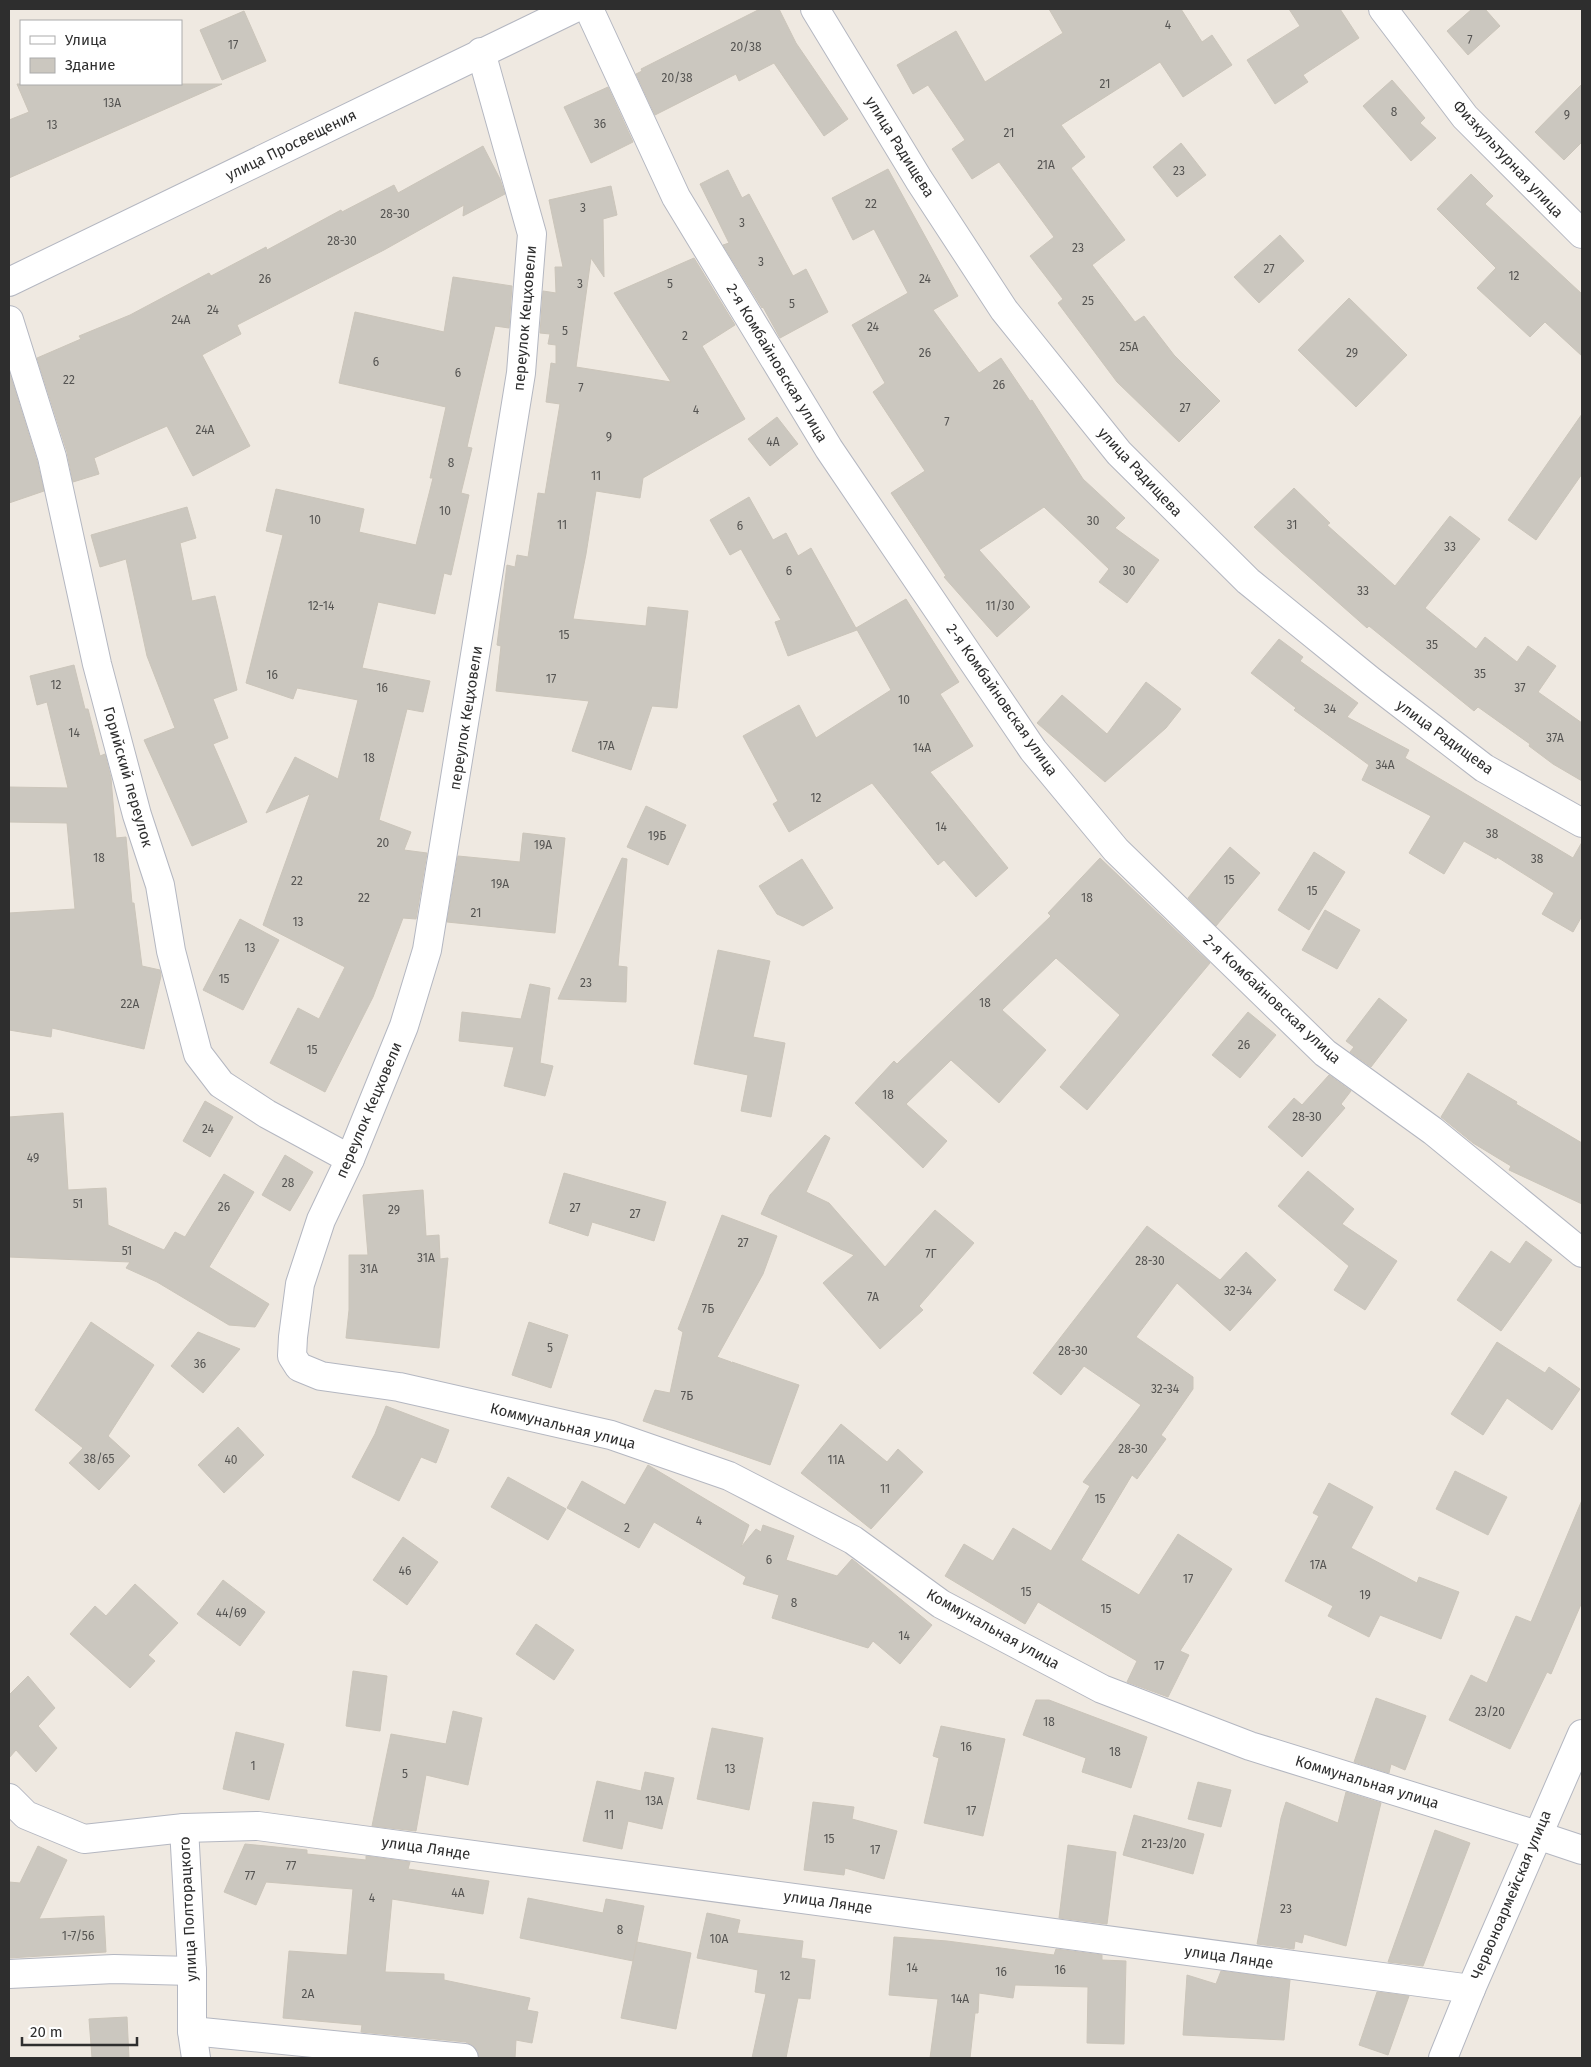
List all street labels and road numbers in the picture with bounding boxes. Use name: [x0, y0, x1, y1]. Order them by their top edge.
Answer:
street label: улица Радищева: [862, 93, 938, 201]
street label: Физкультурная улица: [1449, 97, 1567, 221]
street label: улица Просвещения: [223, 105, 359, 185]
street label: переулок Кецховели: [510, 245, 540, 391]
street label: 2-я Комбайновская улица: [723, 281, 831, 445]
street label: улица Радищева: [1094, 424, 1186, 520]
street label: 2-я Комбайновская улица: [943, 620, 1061, 780]
street label: переулок Кецховели: [446, 645, 486, 791]
street label: улица Радищева: [1393, 696, 1497, 778]
street label: Горийский переулок: [99, 705, 157, 849]
street label: 2-я Комбайновская улица: [1199, 930, 1345, 1068]
street label: переулок Кецховели: [332, 1039, 406, 1181]
street label: Коммунальная улица: [488, 1399, 638, 1453]
street label: Коммунальная улица: [923, 1585, 1063, 1673]
street label: Коммунальная улица: [1293, 1752, 1441, 1812]
street label: Червоноармейская улица: [1467, 1808, 1555, 1982]
street label: улица Лянде: [381, 1833, 471, 1863]
street label: улица Полторацкого: [175, 1836, 201, 1982]
street label: улица Лянде: [783, 1887, 873, 1917]
street label: улица Лянде: [1184, 1942, 1274, 1972]

